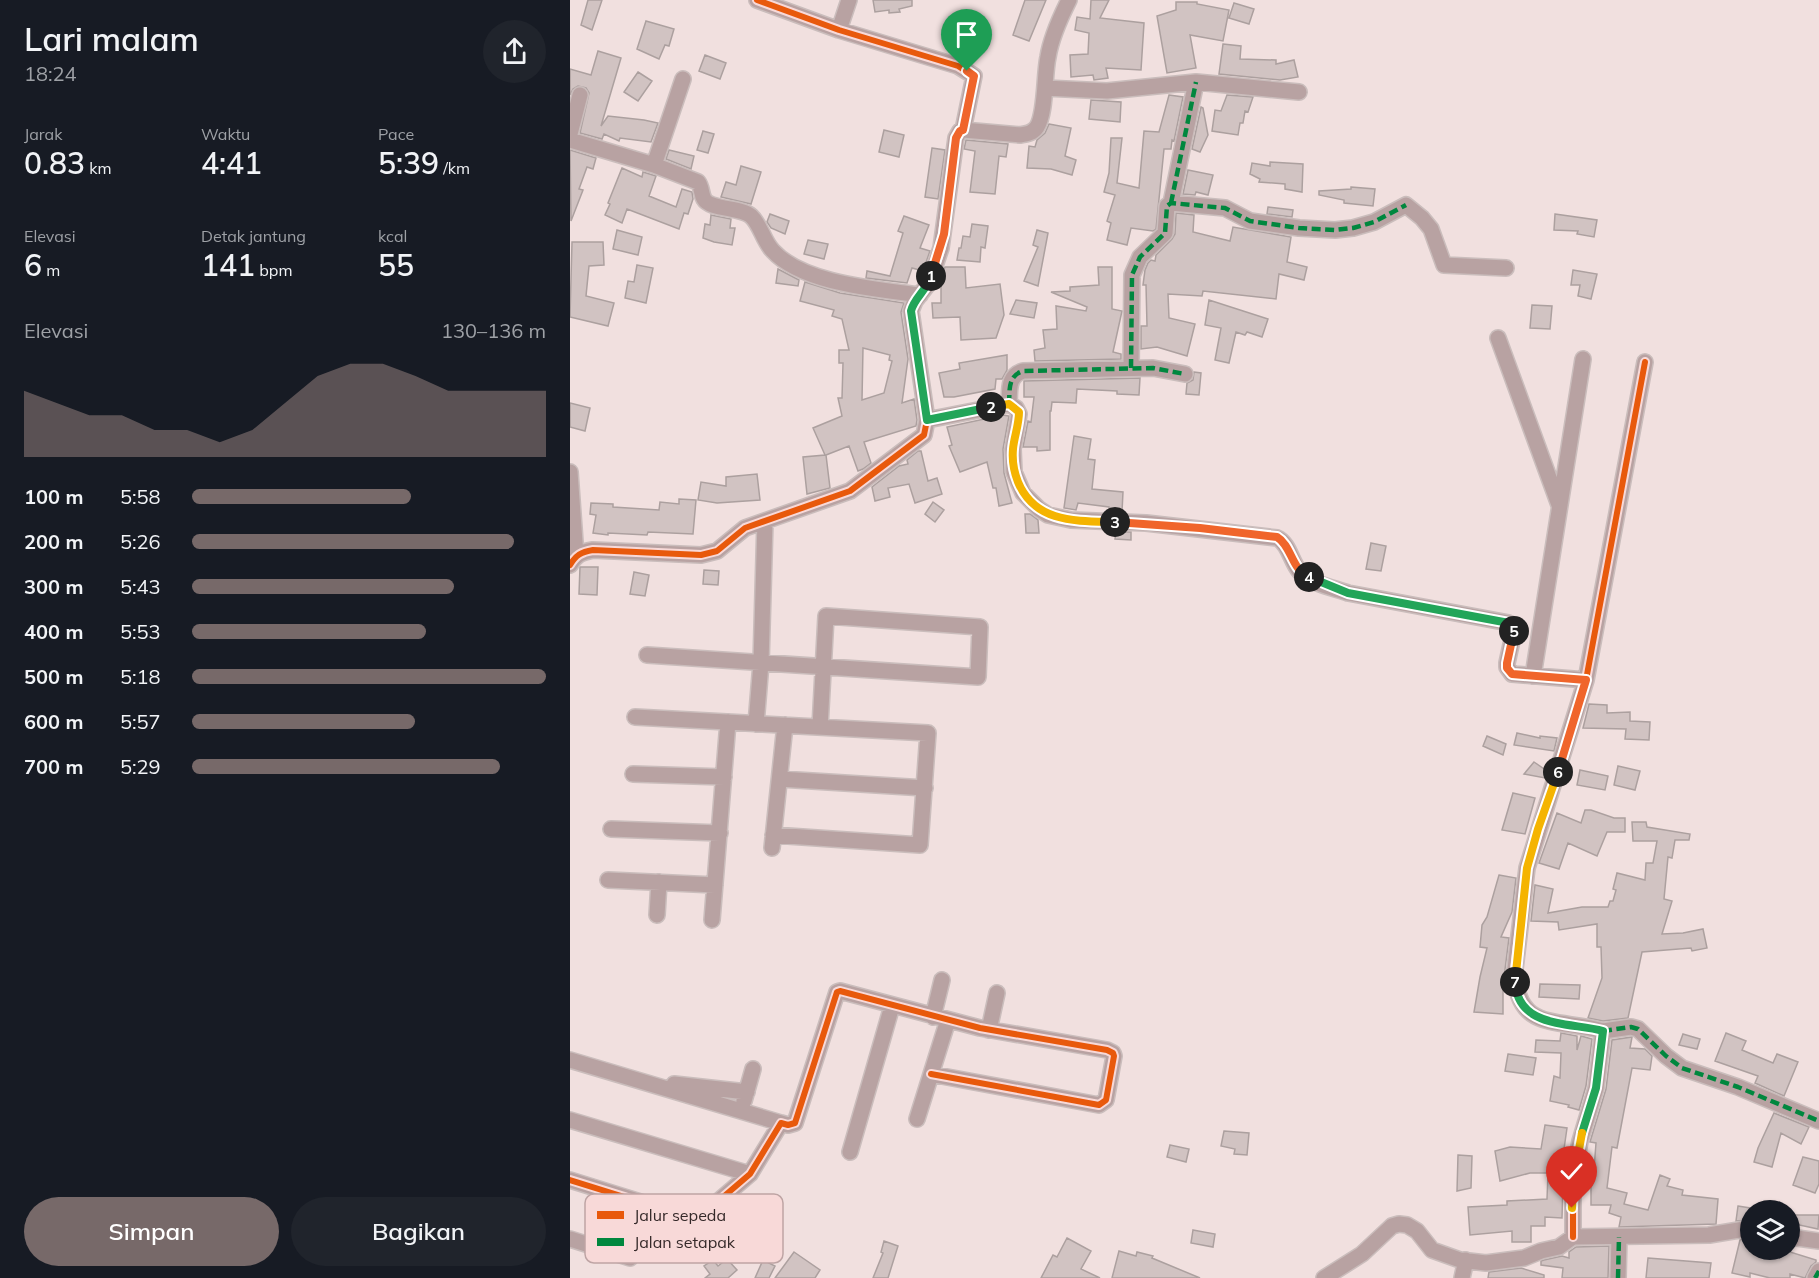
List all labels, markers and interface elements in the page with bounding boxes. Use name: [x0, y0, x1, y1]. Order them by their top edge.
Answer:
pin: [941, 9, 992, 71]
text: Lari malam: [24, 18, 199, 59]
icon: arrive: [950, 18, 983, 51]
button: share: [483, 20, 546, 83]
text: 18:24: [24, 61, 77, 86]
text: Jarak: [24, 124, 62, 144]
text: Waktu: [201, 124, 250, 144]
text: Pace: [378, 124, 414, 144]
text: 0.83: [24, 144, 85, 182]
text: 4:41: [201, 144, 262, 182]
text: 5:39: [378, 144, 439, 182]
text: km: [85, 158, 112, 178]
text: /km: [439, 158, 470, 178]
text: Elevasi: [24, 226, 76, 246]
text: Detak jantung: [201, 226, 306, 246]
text: kcal: [378, 226, 407, 246]
text: 6: [24, 246, 42, 284]
text: 141: [201, 246, 255, 284]
text: 55: [378, 246, 414, 284]
text: m: [42, 260, 60, 280]
text: bpm: [255, 260, 292, 280]
pin: 1: [916, 261, 946, 291]
text: 1: [926, 266, 936, 286]
text: Elevasi: [24, 318, 88, 343]
text: 130–136 m: [441, 318, 546, 343]
pin: 2: [976, 392, 1006, 422]
text: 2: [986, 397, 996, 417]
text: 100 m: [24, 484, 83, 509]
text: 5:58: [120, 484, 161, 509]
pin: 3: [1100, 507, 1130, 537]
text: 3: [1110, 512, 1120, 532]
text: 200 m: [24, 529, 83, 554]
text: 5:26: [120, 529, 161, 554]
pin: 4: [1294, 562, 1324, 592]
text: 4: [1304, 567, 1314, 587]
text: 300 m: [24, 574, 83, 599]
text: 5:43: [120, 574, 161, 599]
pin: 5: [1499, 616, 1529, 646]
text: 400 m: [24, 619, 83, 644]
text: 5:53: [120, 619, 161, 644]
text: 5: [1509, 621, 1519, 641]
text: 500 m: [24, 664, 83, 689]
text: 5:18: [120, 664, 161, 689]
text: 600 m: [24, 709, 83, 734]
text: 5:57: [120, 709, 161, 734]
text: 700 m: [24, 754, 83, 779]
text: 5:29: [120, 754, 161, 779]
pin: 6: [1543, 757, 1573, 787]
text: 6: [1553, 762, 1563, 782]
pin: 7: [1500, 967, 1530, 997]
text: 7: [1510, 972, 1520, 992]
pin: [1546, 1146, 1597, 1208]
icon: check: [1555, 1155, 1588, 1188]
legend: [585, 1194, 783, 1263]
button: Simpan: [24, 1197, 279, 1266]
button: Bagikan: [291, 1197, 546, 1266]
map controls: [1740, 1200, 1800, 1260]
button: layers: [1740, 1200, 1800, 1260]
text: Jalur sepeda: [634, 1205, 726, 1225]
text: Jalan setapak: [634, 1232, 736, 1252]

